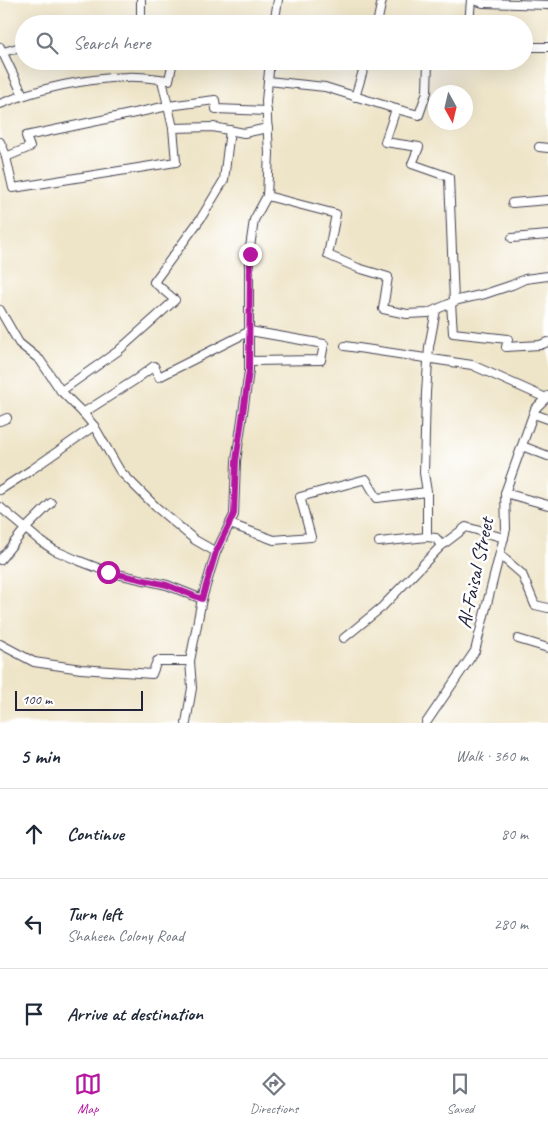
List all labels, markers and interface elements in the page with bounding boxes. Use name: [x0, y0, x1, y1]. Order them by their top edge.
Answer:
search box: [15, 15, 533, 70]
icon: search: [33, 29, 61, 57]
text: Search here: [73, 31, 150, 55]
north arrow: [428, 85, 473, 130]
route end: [239, 243, 262, 266]
street label: Al-Faisal Street: [451, 513, 500, 631]
route start: [97, 561, 120, 584]
scale bar: [15, 688, 142, 711]
text: 100 m: [22, 691, 52, 708]
text: 5 min: [20, 743, 60, 769]
text: Walk · 360 m: [456, 746, 528, 766]
icon: ahead: [20, 820, 48, 848]
text: Continue: [67, 822, 124, 846]
text: 80 m: [501, 824, 528, 844]
text: Turn left: [67, 902, 122, 926]
icon: left: [20, 910, 48, 938]
text: 280 m: [494, 914, 528, 934]
text: Shaheen Colony Road: [67, 926, 184, 946]
icon: arrive: [20, 1000, 48, 1028]
text: Arrive at destination: [67, 1002, 203, 1026]
tab: Map: [74, 1070, 102, 1117]
tab: Directions: [250, 1070, 298, 1117]
tab: Saved: [446, 1070, 474, 1117]

